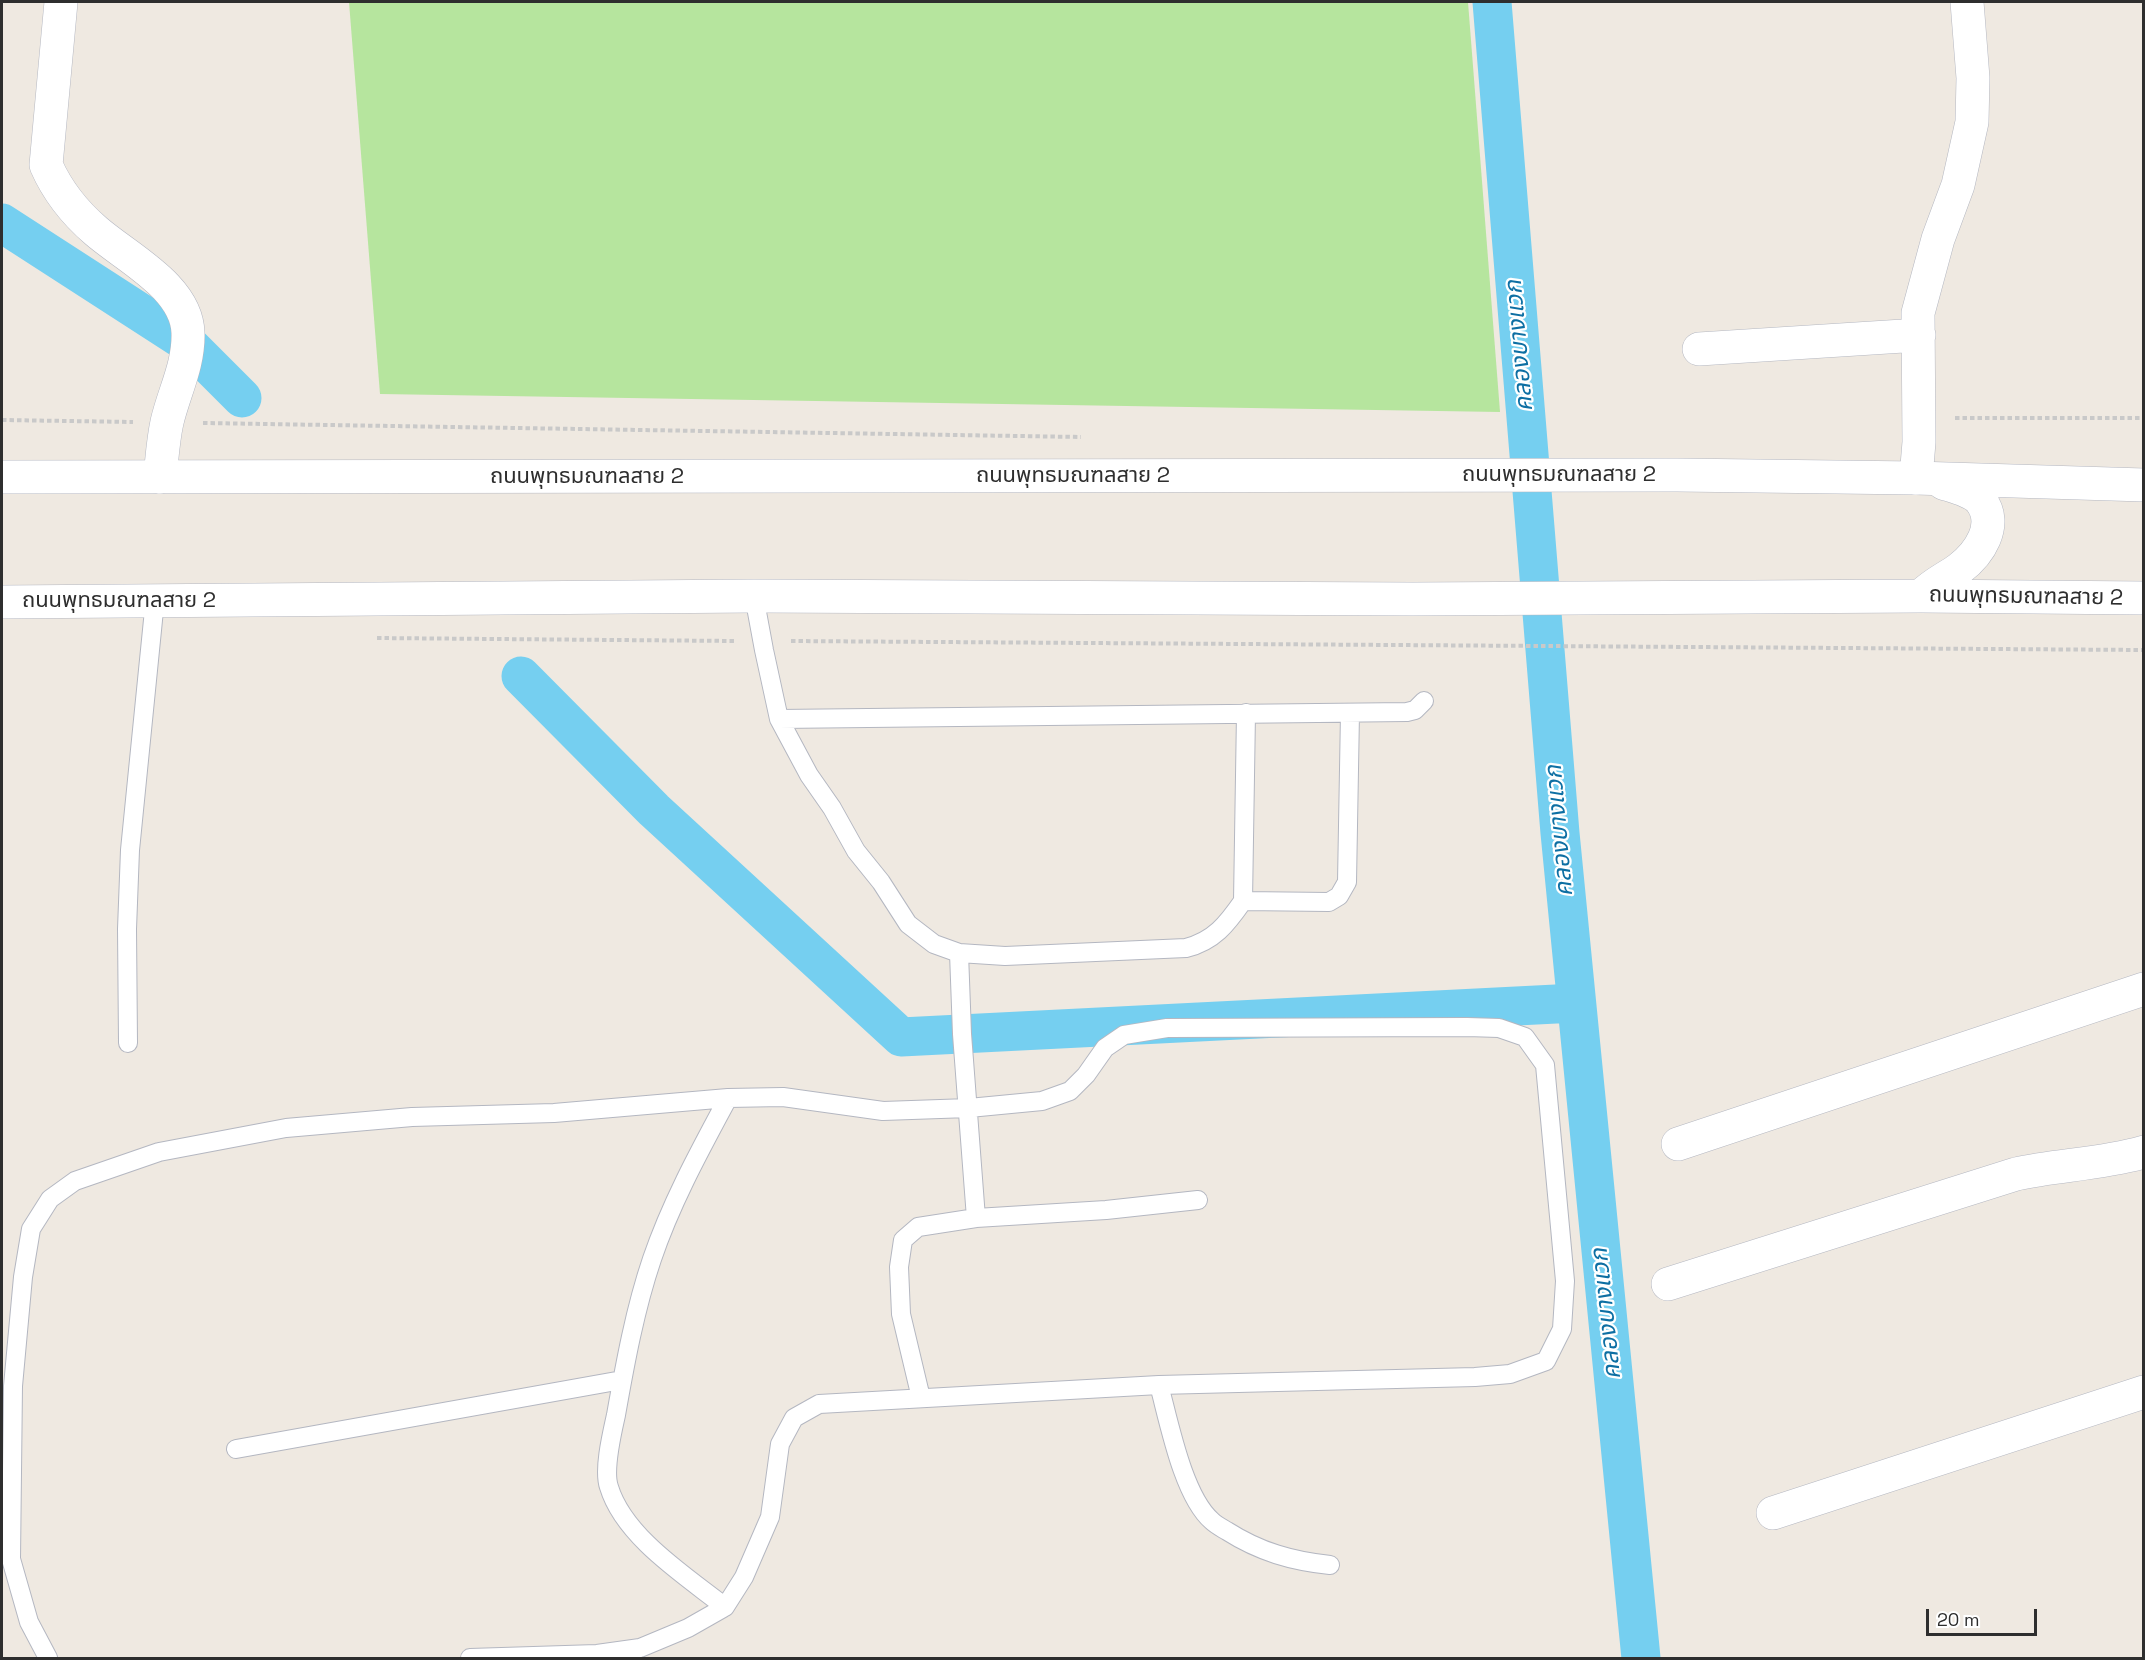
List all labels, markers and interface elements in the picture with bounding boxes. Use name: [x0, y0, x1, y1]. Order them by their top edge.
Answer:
water label: คลองบางแวก: [1500, 279, 1540, 413]
street label: ถนนพุทธมณฑลสาย 2: [1462, 462, 1656, 488]
street label: ถนนพุทธมณฑลสาย 2: [976, 463, 1170, 489]
street label: ถนนพุทธมณฑลสาย 2: [490, 464, 684, 490]
street label: ถนนพุทธมณฑลสาย 2: [1929, 582, 2123, 612]
street label: ถนนพุทธมณฑลสาย 2: [22, 588, 216, 614]
water label: คลองบางแวก: [1540, 764, 1580, 898]
water label: คลองบางแวก: [1586, 1247, 1628, 1381]
scale bar: [1929, 1597, 2040, 1635]
text: 20 m: [1937, 1608, 1980, 1631]

